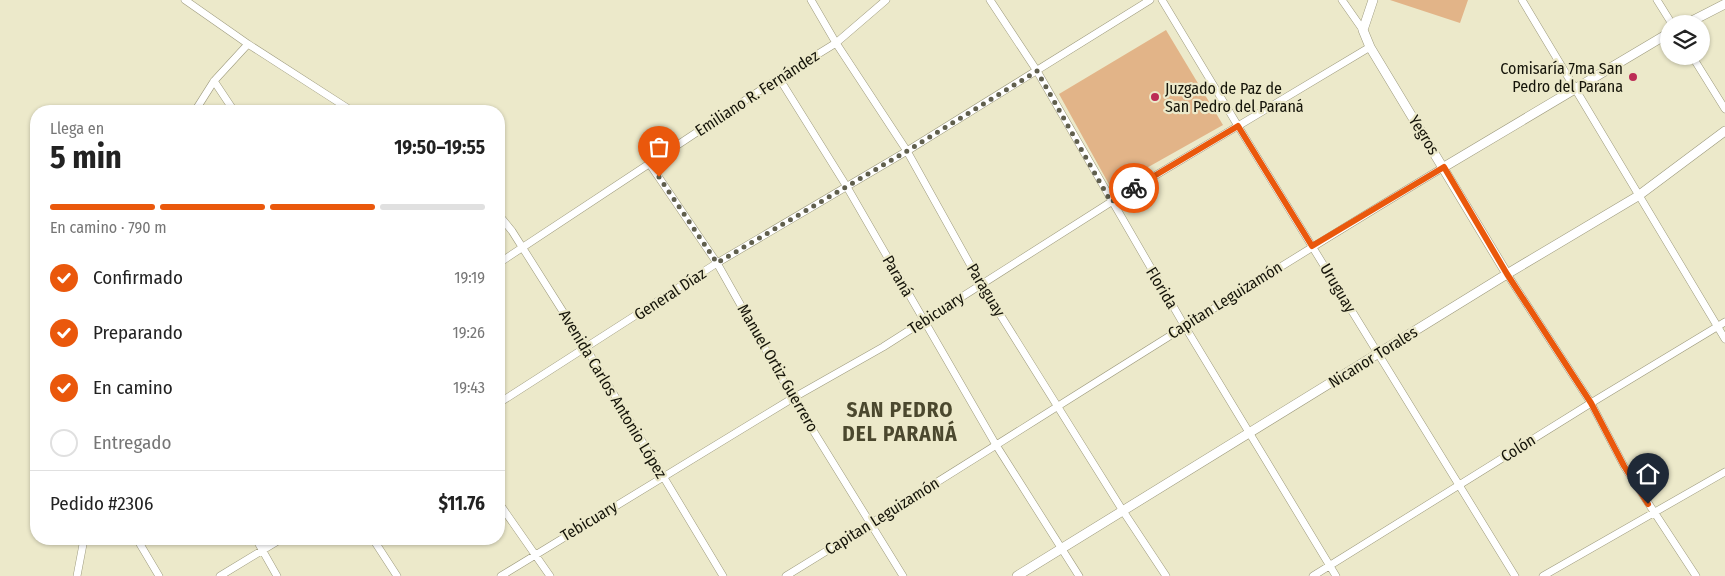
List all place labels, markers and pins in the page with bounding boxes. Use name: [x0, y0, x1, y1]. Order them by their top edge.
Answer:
place label: Comisaría 7ma San Pedro del Parana: [1500, 59, 1623, 96]
marker: Comisaría 7ma San Pedro del Parana: [1627, 71, 1639, 83]
place label: Juzgado de Paz de San Pedro del Paraná: [1165, 79, 1304, 116]
marker: Juzgado de Paz de San Pedro del Paraná: [1149, 91, 1161, 103]
pin: [638, 126, 680, 177]
pin: [1627, 453, 1669, 504]

